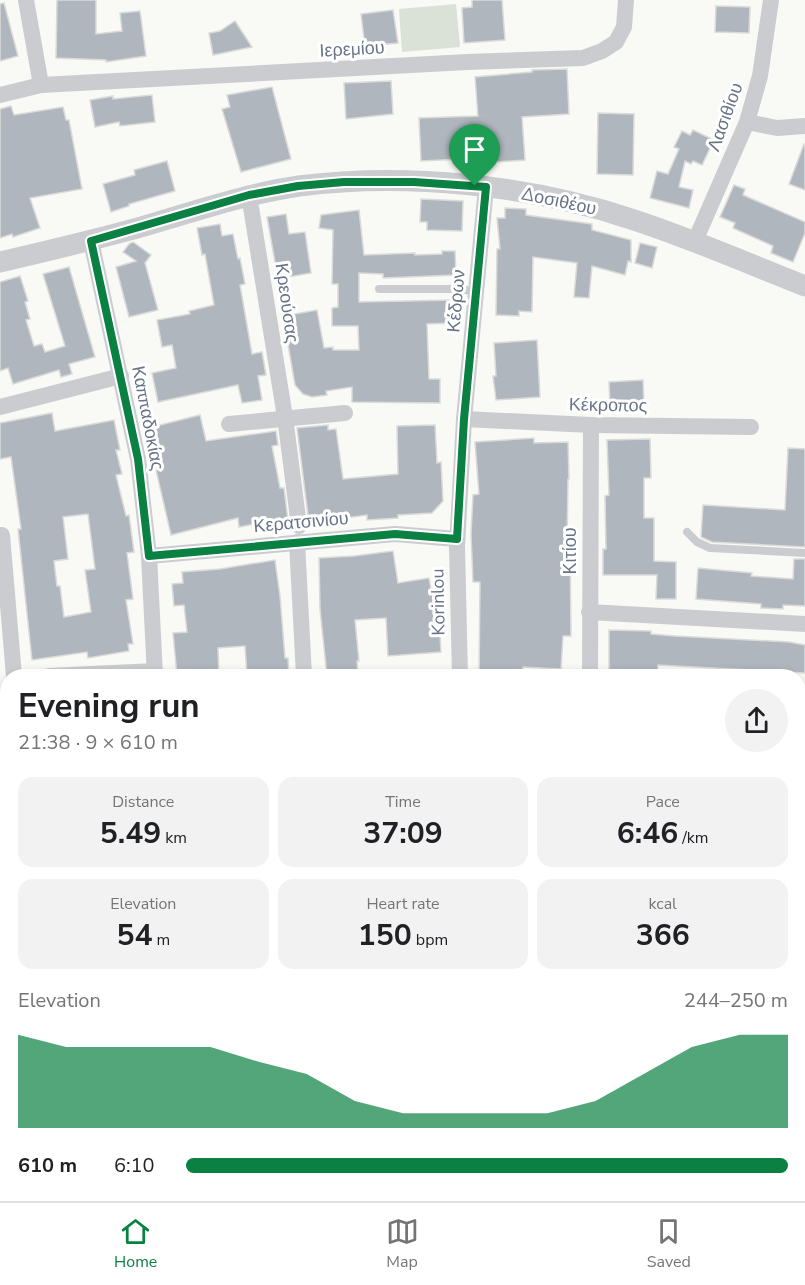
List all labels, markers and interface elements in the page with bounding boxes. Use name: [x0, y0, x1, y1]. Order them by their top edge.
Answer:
street label: Ιερεμίου: [319, 35, 385, 63]
street label: Λασιθίου: [702, 79, 748, 155]
pin: [449, 124, 500, 186]
icon: arrive: [458, 133, 491, 166]
street label: Δοσιθέου: [519, 181, 599, 221]
street label: Κρεούσας: [270, 262, 305, 345]
street label: Κέδρων: [441, 268, 471, 334]
street label: Καππαδοκίας: [126, 364, 170, 473]
street label: Κέκροπος: [569, 392, 648, 418]
street label: Κερατσινίου: [252, 506, 350, 538]
street label: Κιτίου: [558, 528, 582, 574]
street label: Korinlou: [425, 568, 451, 636]
text: Evening run: [18, 684, 200, 729]
button: share: [725, 689, 788, 752]
text: 21:38 · 9 × 610 m: [18, 729, 178, 756]
text: Distance: [112, 791, 174, 813]
text: Time: [385, 791, 421, 813]
text: Pace: [646, 791, 680, 813]
text: 5.49: [100, 813, 161, 854]
text: 37:09: [363, 813, 443, 854]
text: 6:46: [617, 813, 678, 854]
text: km: [161, 827, 187, 849]
text: /km: [678, 827, 709, 849]
text: Elevation: [110, 893, 176, 915]
text: Heart rate: [366, 893, 440, 915]
text: kcal: [648, 893, 677, 915]
text: 54: [116, 915, 152, 956]
text: 150: [358, 915, 412, 956]
text: 366: [636, 915, 690, 956]
text: m: [152, 929, 170, 951]
text: bpm: [412, 929, 448, 951]
text: Elevation: [18, 987, 101, 1014]
text: 244–250 m: [684, 987, 788, 1014]
text: 610 m: [18, 1152, 77, 1179]
text: 6:10: [114, 1152, 155, 1179]
tab: Home: [114, 1215, 157, 1273]
tab: Map: [386, 1215, 419, 1273]
tab: Saved: [647, 1215, 691, 1273]

